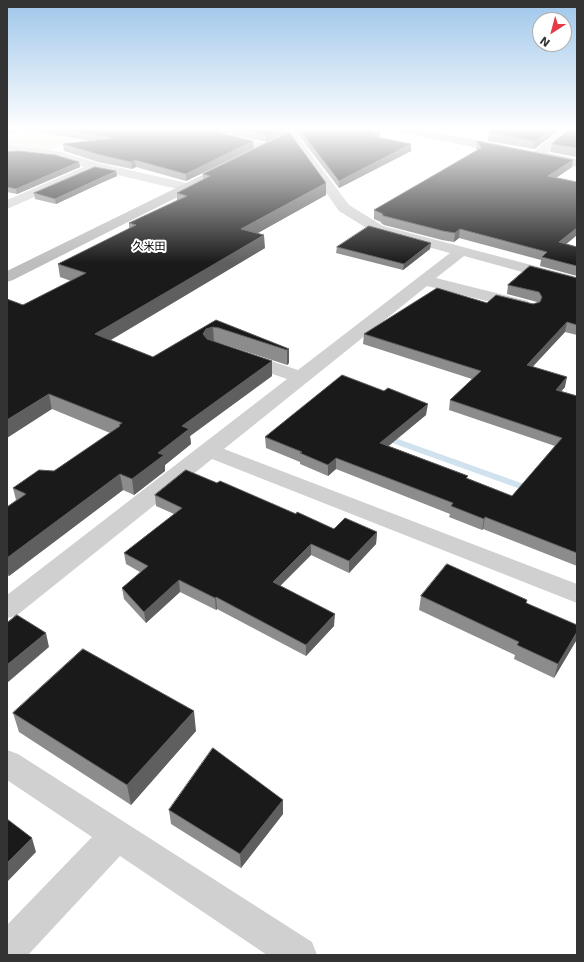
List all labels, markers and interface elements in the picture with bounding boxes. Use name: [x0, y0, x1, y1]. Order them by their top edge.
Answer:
north arrow: [532, 12, 572, 52]
text: N: [538, 33, 553, 49]
district label: 久米田: [133, 240, 165, 254]

